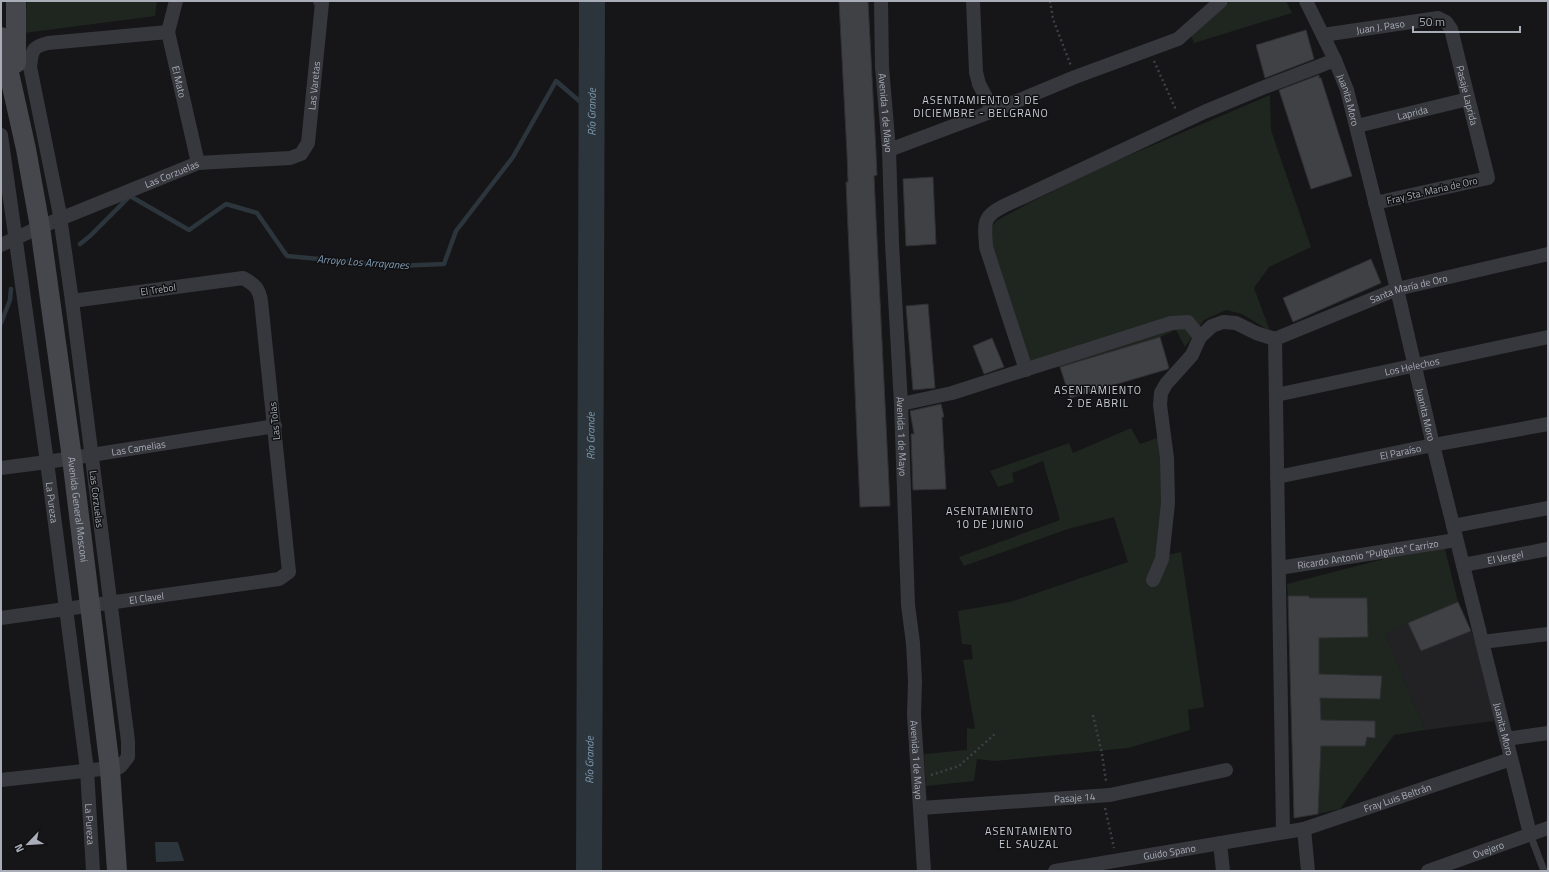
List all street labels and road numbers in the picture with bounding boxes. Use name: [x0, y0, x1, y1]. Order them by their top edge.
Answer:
street label: Juan J. Paso: [1355, 16, 1406, 38]
street label: Las Varetas: [304, 60, 324, 111]
street label: El Mato: [168, 64, 190, 99]
street label: Pasaje Laprida: [1452, 64, 1482, 127]
street label: Juanita Moro: [1333, 72, 1363, 128]
street label: Avenida 1 de Mayo: [875, 73, 896, 153]
street label: Laprida: [1396, 102, 1429, 124]
street label: Las Corzuelas: [142, 156, 202, 192]
street label: Fray Sta. Maria de Oro: [1385, 173, 1479, 208]
street label: Santa María de Oro: [1367, 271, 1449, 307]
street label: El Trebol: [139, 280, 177, 299]
street label: Los Helechos: [1383, 353, 1441, 380]
street label: Juanita Moro: [1412, 387, 1439, 442]
street label: Avenida 1 de Mayo: [893, 396, 911, 476]
street label: Las Tolas: [265, 401, 284, 441]
street label: Las Camelias: [110, 436, 167, 460]
street label: El Paraíso: [1379, 441, 1422, 464]
street label: Avenida General Mosconi: [64, 456, 92, 563]
street label: Las Corzuelas: [86, 470, 108, 529]
street label: La Pureza: [42, 481, 62, 524]
street label: Ricardo Antonio "Pulguita" Carrizo: [1296, 536, 1440, 573]
street label: El Vergel: [1486, 547, 1525, 568]
street label: El Clavel: [128, 588, 165, 608]
street label: Juanita Moro: [1490, 701, 1517, 757]
street label: Avenida 1 de Mayo: [906, 720, 926, 800]
street label: Fray Luis Beltrán: [1362, 780, 1433, 816]
street label: Pasaje 14: [1054, 789, 1096, 807]
street label: La Pureza: [81, 803, 98, 845]
street label: Ovejero: [1471, 837, 1506, 862]
street label: Guido Spano: [1142, 840, 1197, 864]

